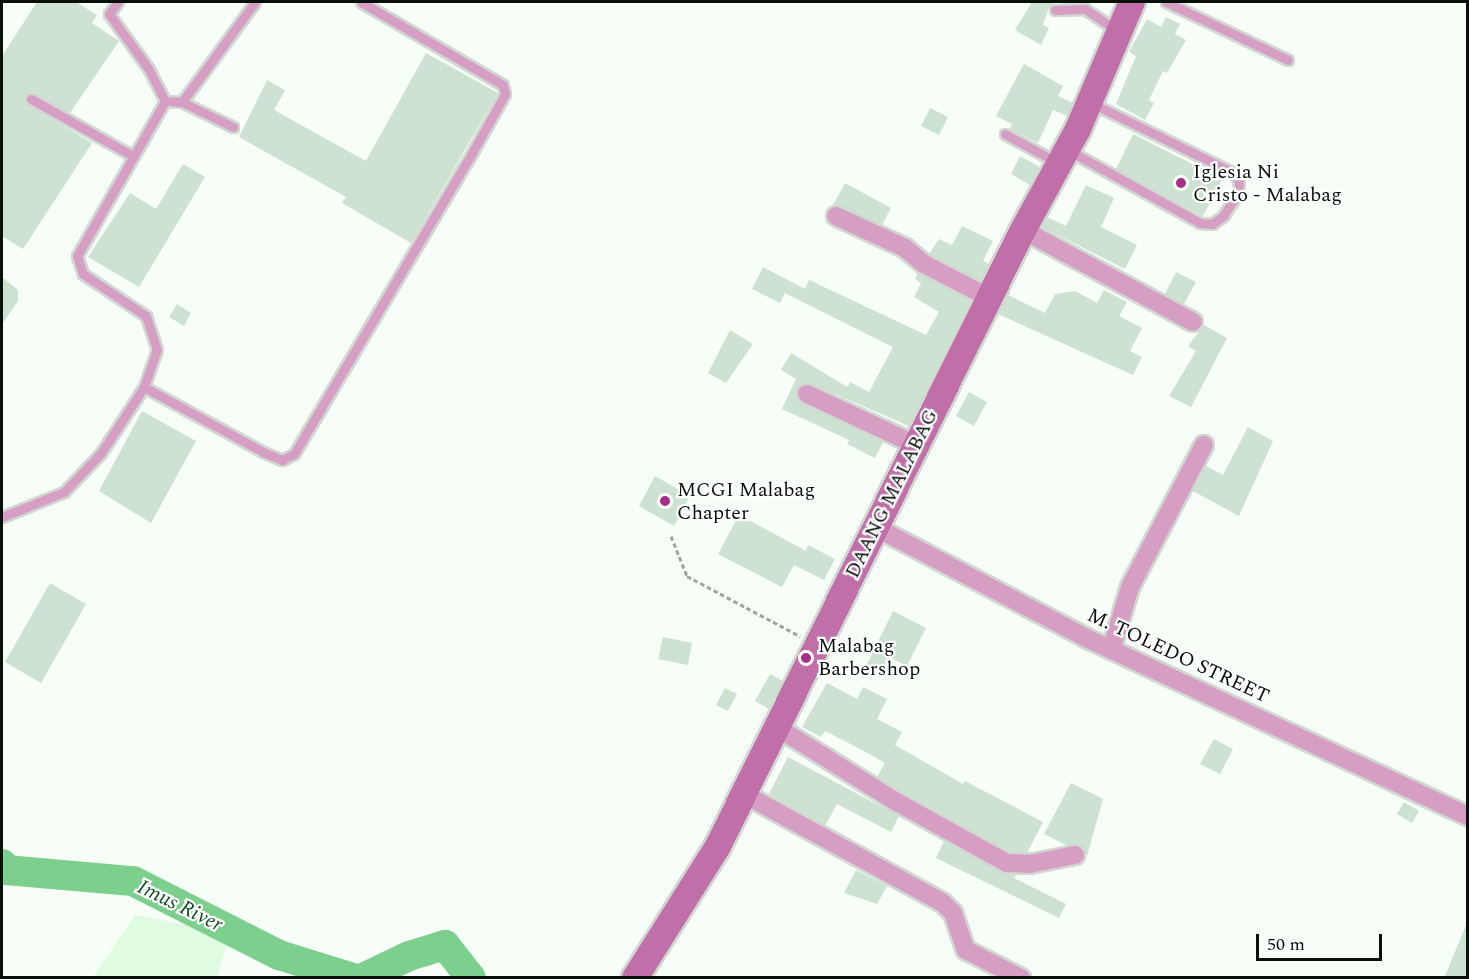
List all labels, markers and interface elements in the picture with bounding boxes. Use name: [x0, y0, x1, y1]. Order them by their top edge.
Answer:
place label: Iglesia Ni Cristo - Malabag: [1193, 160, 1342, 207]
marker: Iglesia Ni Cristo - Malabag: [1174, 176, 1188, 190]
street label: DAANG MALABAG: [841, 406, 943, 582]
place label: MCGI Malabag Chapter: [677, 478, 815, 525]
marker: MCGI Malabag Chapter: [658, 494, 672, 508]
street label: M. TOLEDO STREET: [1083, 603, 1273, 709]
place label: Malabag Barbershop: [818, 634, 920, 681]
marker: Malabag Barbershop: [799, 651, 813, 665]
water label: Imus River: [133, 875, 227, 937]
scale bar: [1259, 922, 1385, 960]
text: 50 m: [1267, 931, 1305, 958]

